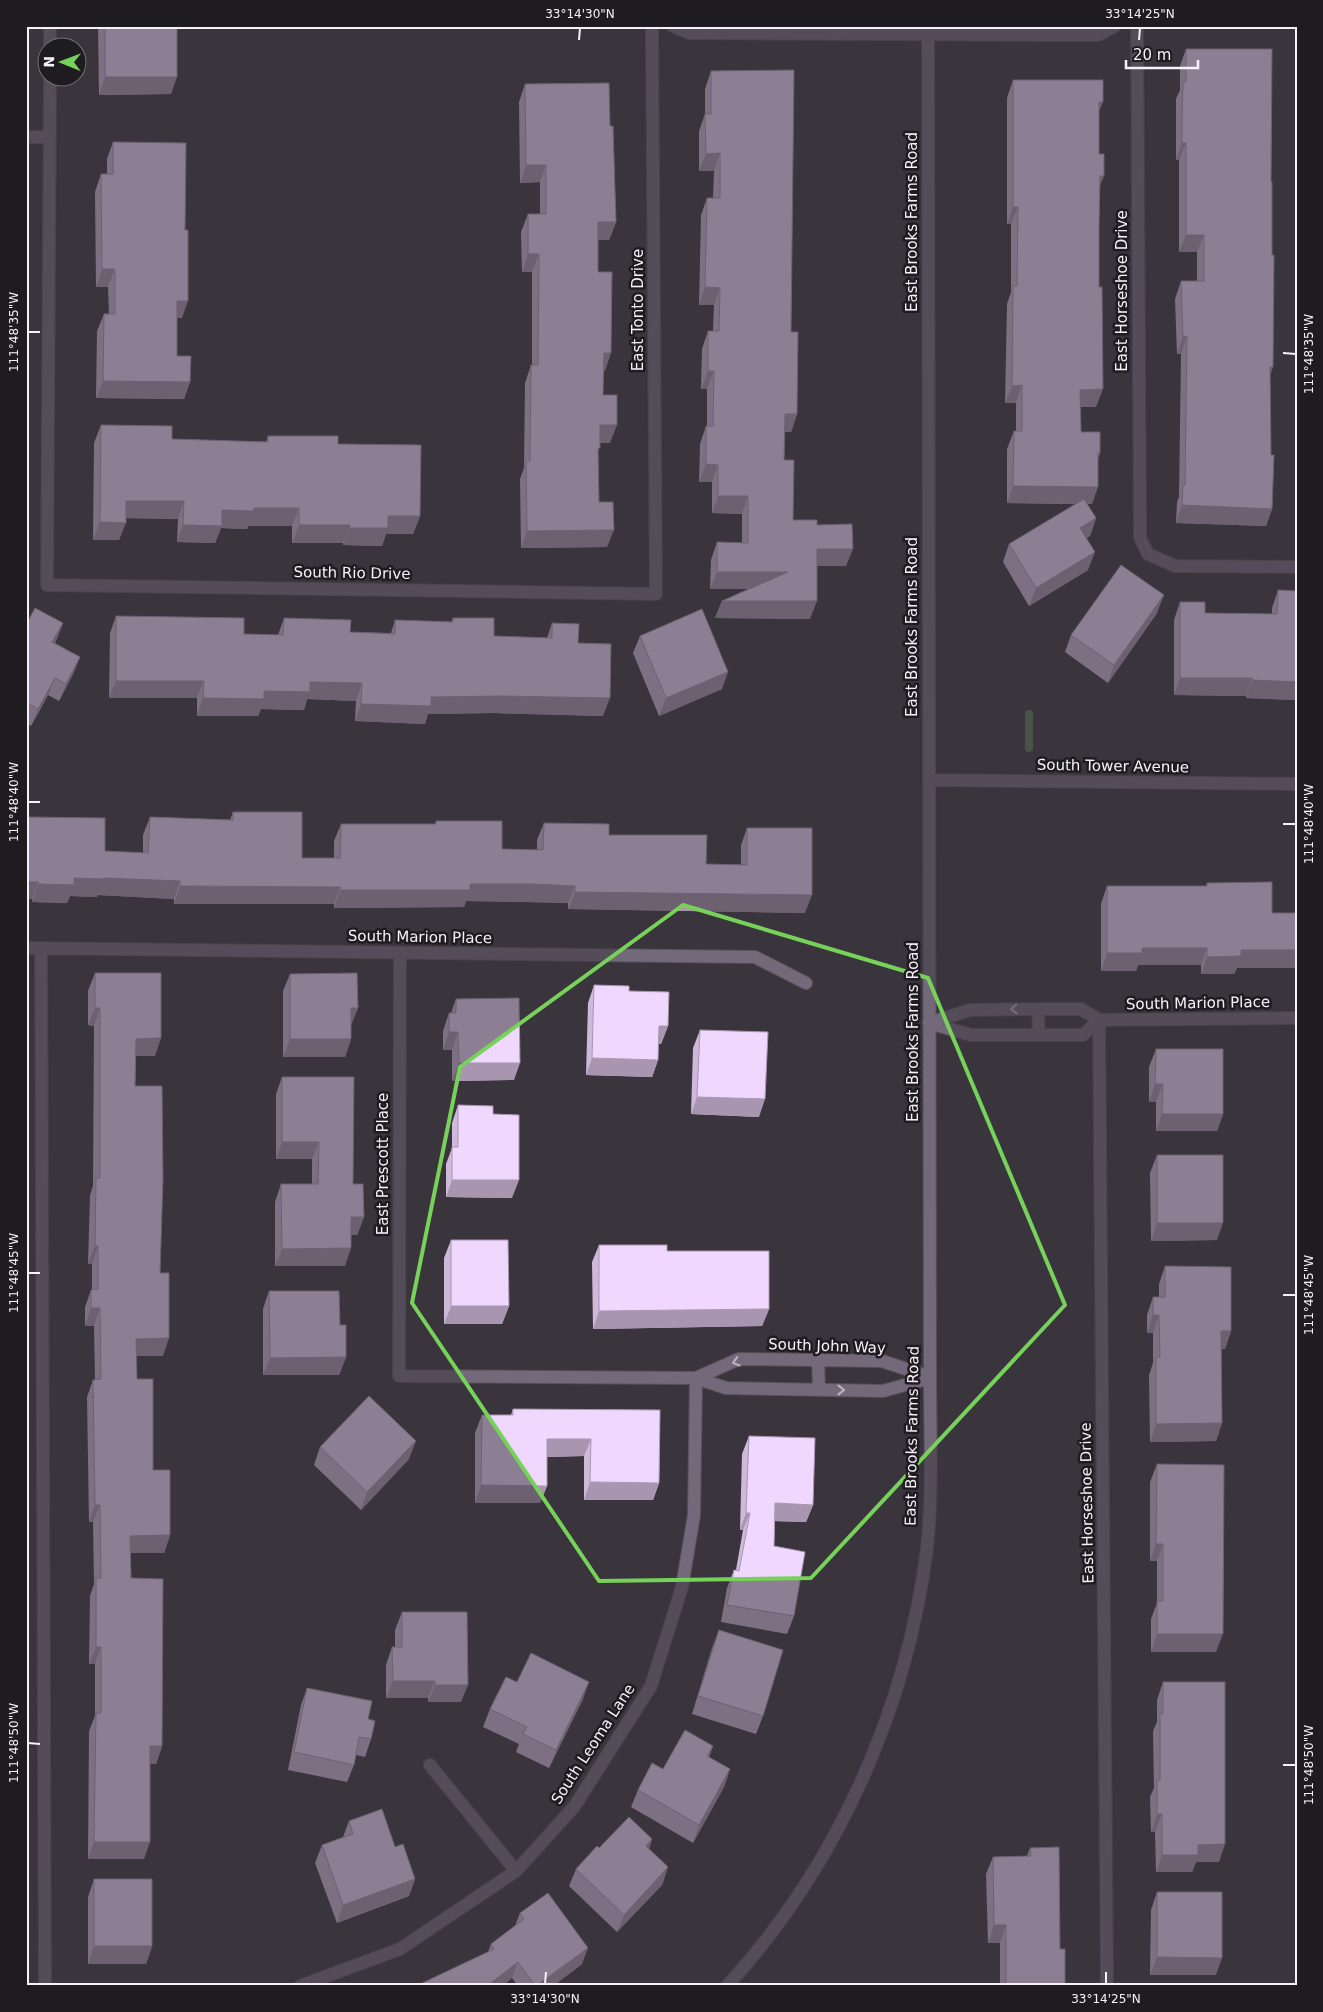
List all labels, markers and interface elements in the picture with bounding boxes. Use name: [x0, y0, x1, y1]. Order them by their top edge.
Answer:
text: 33°14'30"N: [545, 7, 615, 21]
text: 33°14'25"N: [1105, 7, 1175, 21]
north arrow: [38, 38, 88, 88]
scale bar: [1126, 38, 1198, 70]
text: 20 m: [1133, 46, 1171, 64]
text: N: [41, 56, 57, 68]
street label: East Brooks Farms Road: [903, 132, 921, 312]
street label: East Horseshoe Drive: [1113, 210, 1131, 372]
street label: East Tonto Drive: [629, 249, 647, 371]
text: 111°48'35"W: [7, 292, 21, 372]
text: 111°48'35"W: [1302, 314, 1316, 394]
street label: East Brooks Farms Road: [903, 537, 921, 717]
street label: South Rio Drive: [293, 563, 411, 583]
street label: South Tower Avenue: [1037, 756, 1189, 776]
text: 111°48'40"W: [7, 762, 21, 842]
text: 111°48'40"W: [1302, 784, 1316, 864]
street label: South Marion Place: [348, 927, 492, 947]
street label: East Brooks Farms Road: [904, 942, 922, 1122]
street label: South Marion Place: [1126, 993, 1270, 1013]
one-way arrow: [1010, 1004, 1018, 1014]
street label: East Prescott Place: [374, 1093, 392, 1235]
text: 111°48'45"W: [7, 1233, 21, 1313]
text: 111°48'45"W: [1302, 1255, 1316, 1335]
street label: South John Way: [768, 1335, 886, 1357]
street label: East Brooks Farms Road: [901, 1346, 923, 1526]
one-way arrow: [733, 1356, 741, 1366]
one-way arrow: [838, 1385, 845, 1395]
street label: East Horseshoe Drive: [1077, 1422, 1097, 1584]
street label: South Leoma Lane: [547, 1681, 639, 1807]
text: 111°48'50"W: [7, 1703, 21, 1783]
text: 111°48'50"W: [1302, 1725, 1316, 1805]
text: 33°14'30"N: [510, 1992, 580, 2006]
text: 33°14'25"N: [1071, 1992, 1141, 2006]

